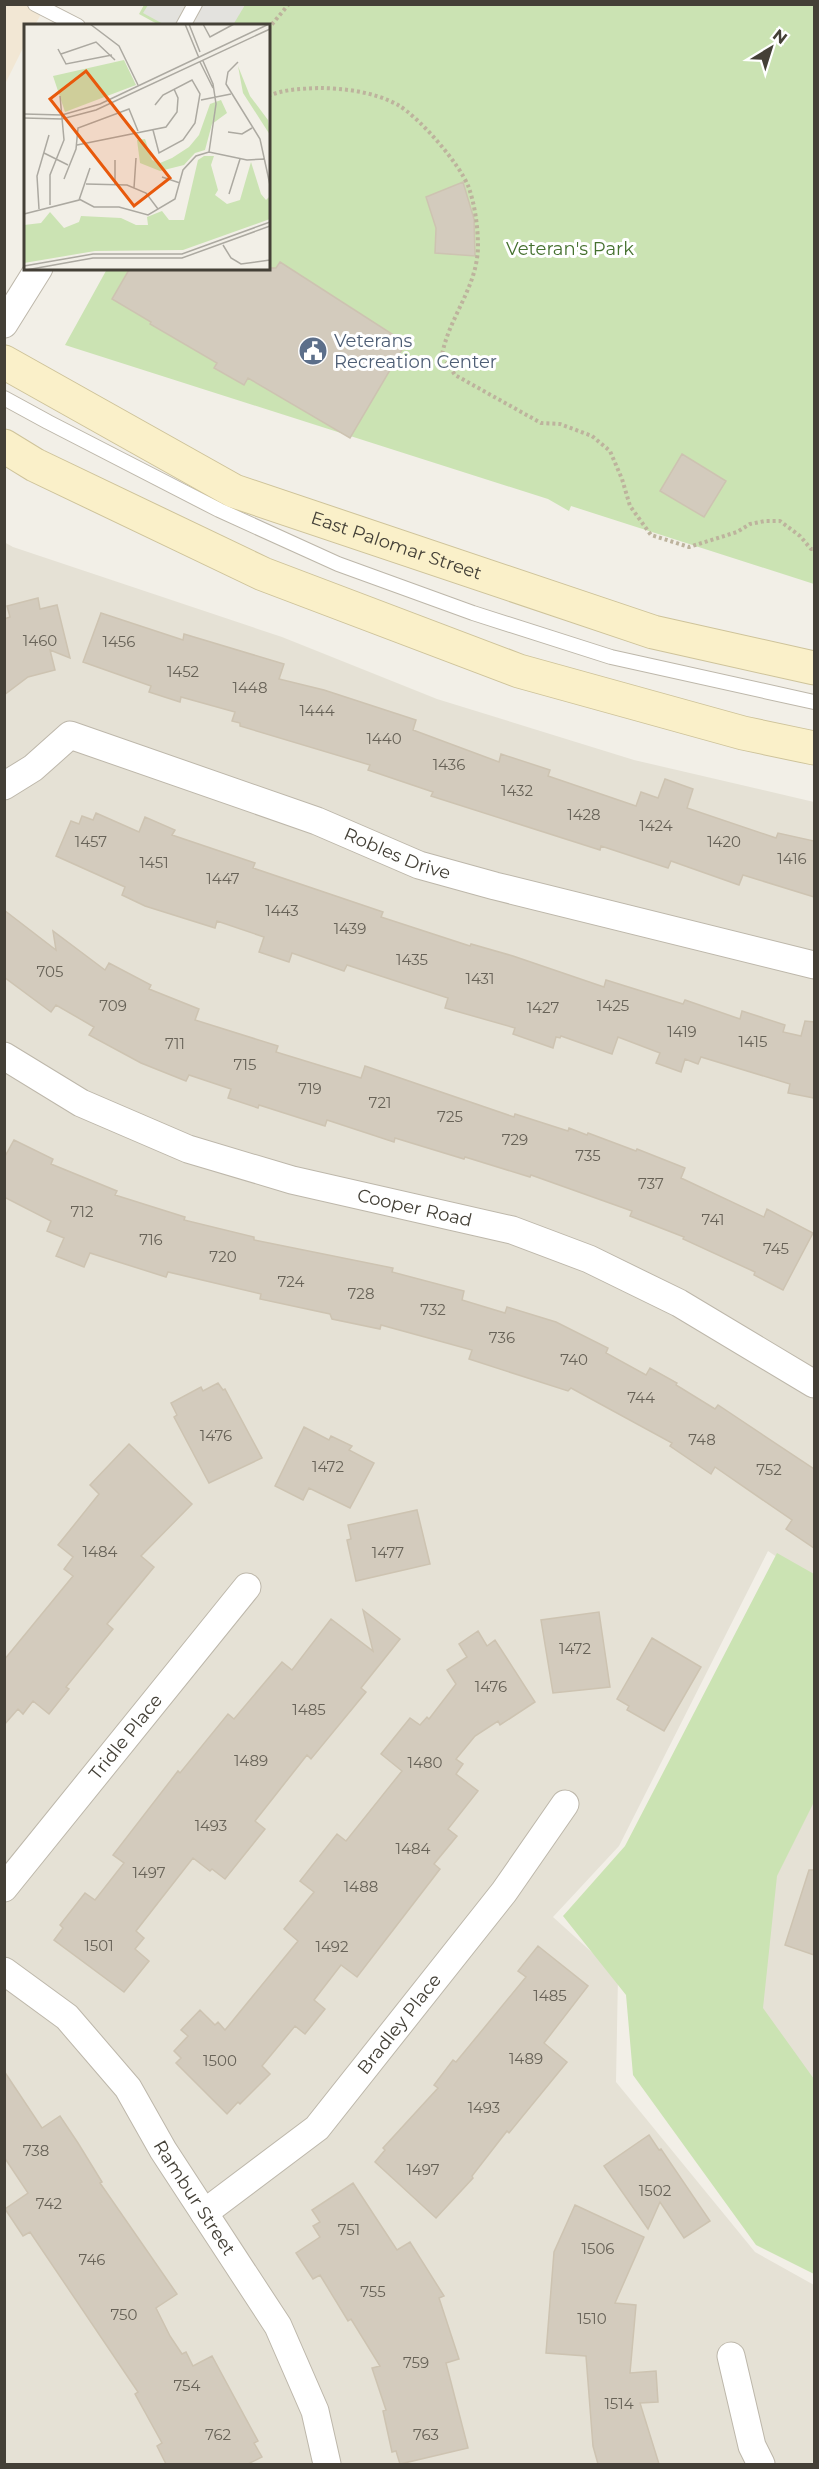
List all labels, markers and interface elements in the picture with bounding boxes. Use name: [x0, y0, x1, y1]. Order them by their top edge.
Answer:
north arrow: [741, 18, 801, 78]
inset map: [24, 24, 270, 270]
text: N: [769, 25, 791, 48]
park label: Veteran's Park: [506, 238, 634, 260]
place label: Veterans Recreation Center: [334, 330, 497, 373]
public building icon: Veterans Recreation Center: [297, 335, 329, 367]
street label: East Palomar Street: [308, 507, 485, 585]
house number: 1460: [23, 631, 57, 650]
house number: 1456: [103, 632, 135, 651]
house number: 1452: [167, 662, 199, 681]
house number: 1448: [233, 678, 267, 697]
house number: 1444: [299, 701, 335, 720]
house number: 1440: [366, 729, 402, 748]
house number: 1436: [433, 755, 465, 774]
house number: 1432: [501, 781, 533, 800]
house number: 1428: [567, 805, 601, 824]
house number: 1424: [639, 816, 673, 835]
street label: Robles Drive: [340, 823, 453, 884]
house number: 1457: [75, 832, 107, 851]
house number: 1420: [707, 832, 741, 851]
house number: 1416: [777, 849, 807, 868]
house number: 1451: [139, 853, 169, 872]
house number: 1447: [206, 869, 240, 888]
house number: 1443: [265, 901, 299, 920]
house number: 1439: [334, 919, 366, 938]
house number: 1435: [396, 950, 428, 969]
house number: 705: [37, 962, 63, 981]
house number: 1431: [466, 969, 494, 988]
house number: 709: [99, 996, 127, 1015]
house number: 1425: [597, 996, 629, 1015]
house number: 1427: [527, 998, 559, 1017]
house number: 1419: [667, 1022, 697, 1041]
house number: 1415: [739, 1032, 767, 1051]
house number: 711: [165, 1034, 185, 1053]
house number: 715: [234, 1055, 256, 1074]
house number: 719: [298, 1079, 322, 1098]
house number: 721: [369, 1093, 391, 1112]
house number: 725: [437, 1107, 463, 1126]
house number: 729: [502, 1130, 528, 1149]
house number: 735: [575, 1146, 601, 1165]
house number: 737: [638, 1174, 664, 1193]
street label: Cooper Road: [355, 1184, 474, 1232]
house number: 712: [71, 1202, 93, 1221]
house number: 741: [702, 1210, 724, 1229]
house number: 716: [139, 1230, 163, 1249]
house number: 745: [763, 1239, 789, 1258]
house number: 720: [209, 1247, 237, 1266]
house number: 724: [278, 1272, 305, 1291]
house number: 728: [348, 1284, 374, 1303]
house number: 732: [420, 1300, 446, 1319]
house number: 736: [489, 1328, 515, 1347]
house number: 740: [560, 1350, 588, 1369]
house number: 744: [627, 1388, 655, 1407]
house number: 1476: [200, 1426, 232, 1445]
house number: 748: [688, 1430, 716, 1449]
house number: 1472: [312, 1457, 344, 1476]
house number: 752: [756, 1460, 782, 1479]
house number: 1484: [83, 1542, 118, 1561]
house number: 1477: [372, 1543, 404, 1562]
house number: 1472: [559, 1639, 591, 1658]
house number: 1476: [475, 1677, 507, 1696]
street label: Tridle Place: [85, 1690, 167, 1784]
house number: 1485: [292, 1700, 326, 1719]
house number: 1489: [234, 1751, 268, 1770]
house number: 1480: [408, 1753, 443, 1772]
house number: 1493: [195, 1816, 227, 1835]
house number: 1484: [396, 1839, 431, 1858]
house number: 1497: [132, 1863, 166, 1882]
house number: 1488: [344, 1877, 378, 1896]
house number: 1501: [84, 1936, 114, 1955]
house number: 1492: [316, 1937, 348, 1956]
street label: Bradley Place: [353, 1969, 446, 2079]
house number: 1485: [533, 1986, 567, 2005]
house number: 1489: [509, 2049, 543, 2068]
house number: 1500: [203, 2051, 237, 2070]
house number: 1493: [468, 2098, 500, 2117]
street label: Rambur Street: [149, 2136, 240, 2260]
house number: 738: [23, 2141, 49, 2160]
house number: 1497: [406, 2160, 440, 2179]
house number: 1502: [639, 2181, 671, 2200]
house number: 742: [36, 2194, 62, 2213]
house number: 751: [338, 2220, 360, 2239]
house number: 1506: [582, 2239, 614, 2258]
house number: 746: [79, 2250, 105, 2269]
house number: 755: [360, 2282, 386, 2301]
house number: 750: [111, 2305, 138, 2324]
house number: 1510: [577, 2309, 607, 2328]
house number: 759: [403, 2353, 429, 2372]
house number: 754: [174, 2376, 201, 2395]
house number: 1514: [604, 2394, 634, 2413]
house number: 762: [205, 2425, 231, 2444]
house number: 763: [413, 2425, 439, 2444]

